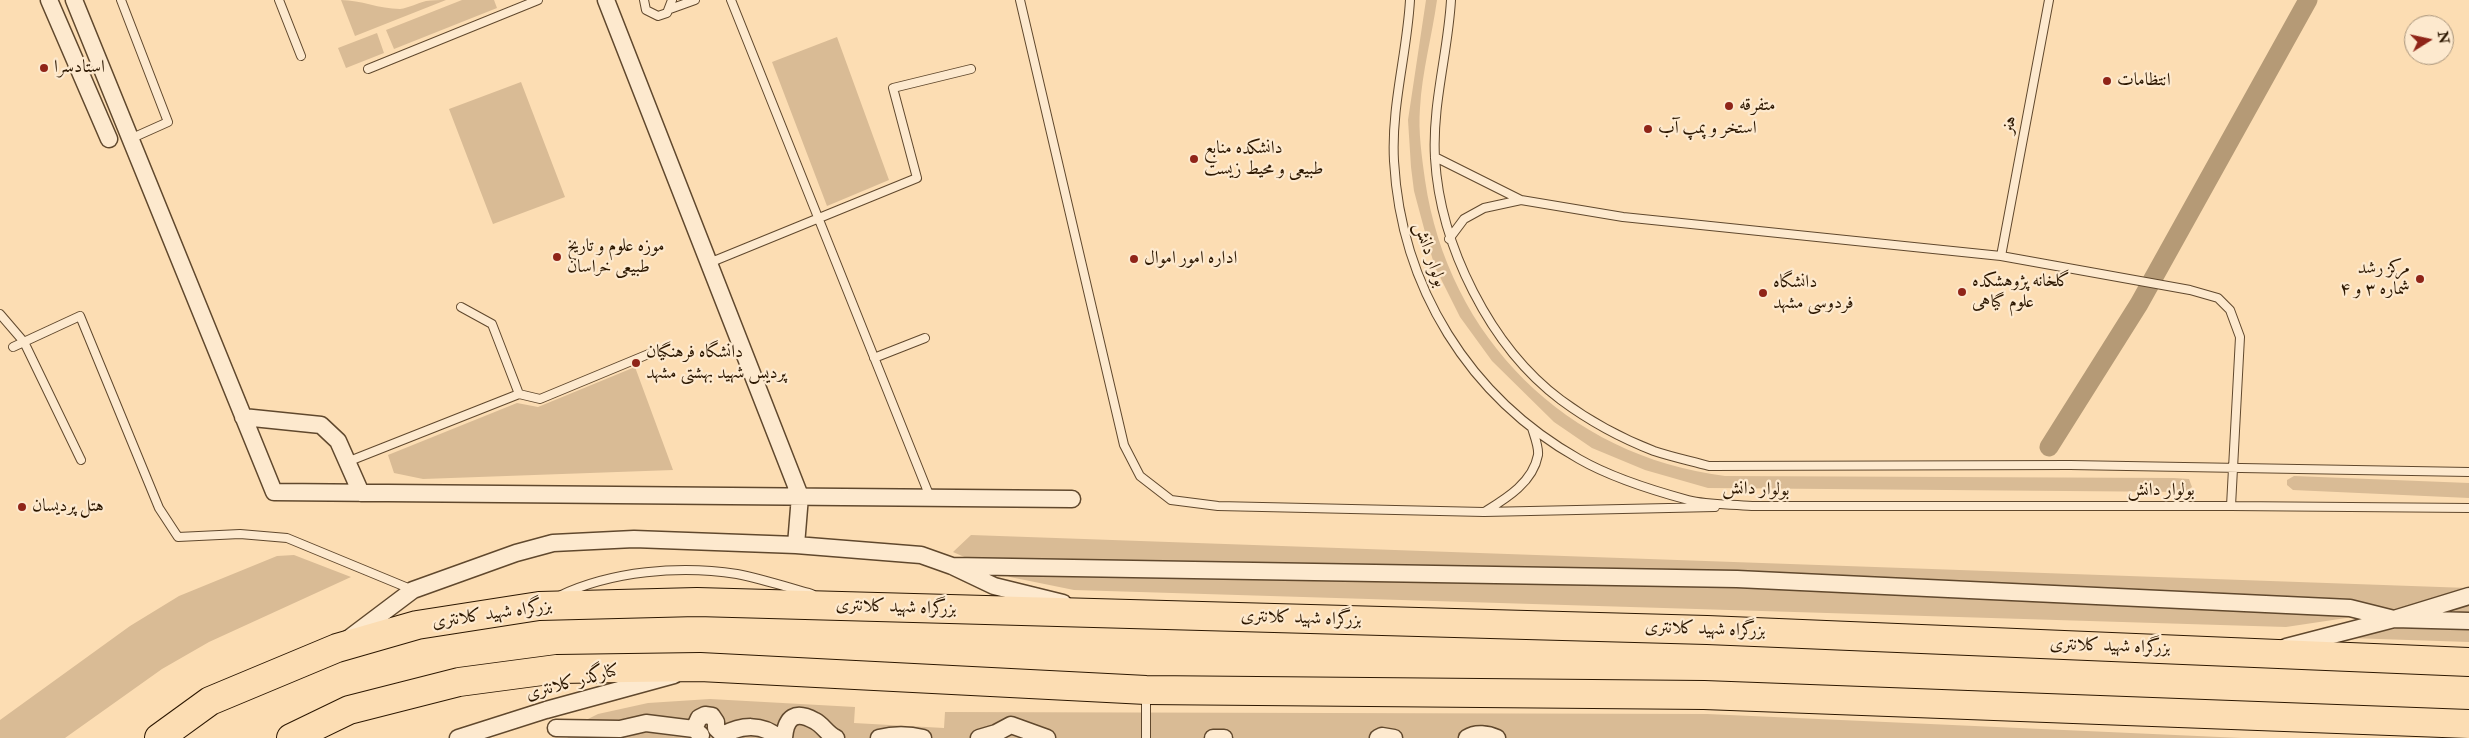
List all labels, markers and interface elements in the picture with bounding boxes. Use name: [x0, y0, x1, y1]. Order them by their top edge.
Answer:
north arrow: [2404, 15, 2454, 65]
text: N: [2434, 30, 2453, 45]
place label: استادسرا: [54, 57, 105, 79]
marker: استادسرا: [38, 62, 50, 74]
place label: انتظامات: [2117, 70, 2171, 92]
marker: انتظامات: [2101, 75, 2113, 87]
place label: متفرقه: [1739, 95, 1776, 117]
marker: متفرقه: [1723, 100, 1735, 112]
street label: هنر: [1998, 114, 2022, 136]
place label: استخر و پمپ آب: [1658, 118, 1757, 140]
marker: استخر و پمپ آب: [1642, 123, 1654, 135]
place label: دانشکده منابع طبیعی و محیط زیست: [1204, 138, 1324, 180]
marker: دانشکده منابع طبیعی و محیط زیست: [1188, 153, 1200, 165]
street label: بولوار دانش: [1408, 220, 1450, 290]
place label: موزه علوم و تاریخ طبیعی خراسان: [567, 236, 664, 278]
place label: اداره امور اموال: [1144, 248, 1237, 270]
marker: موزه علوم و تاریخ طبیعی خراسان: [551, 251, 563, 263]
marker: اداره امور اموال: [1128, 253, 1140, 265]
place label: مرکز رشد شماره ۳ و ۴: [2340, 258, 2410, 300]
place label: گلخانه پژوهشکده علوم گیاهی: [1972, 271, 2070, 314]
place label: دانشگاه فردوسی مشهد: [1773, 272, 1854, 314]
marker: مرکز رشد شماره ۳ و ۴: [2414, 273, 2426, 285]
marker: گلخانه پژوهشکده علوم گیاهی: [1956, 286, 1968, 298]
marker: دانشگاه فردوسی مشهد: [1757, 287, 1769, 299]
place label: دانشگاه فرهنگیان پردیس شهید بهشتی مشهد: [646, 342, 786, 384]
marker: دانشگاه فرهنگیان پردیس شهید بهشتی مشهد: [630, 357, 642, 369]
street label: بولوار دانش: [1722, 478, 1790, 502]
street label: بولوار دانش: [2127, 480, 2195, 502]
place label: هتل پردیسان: [32, 496, 104, 518]
marker: هتل پردیسان: [16, 501, 28, 513]
street label: بزرگراه شهید کلانتری: [835, 595, 957, 621]
street label: بزرگراه شهید کلانتری: [431, 596, 553, 634]
street label: بزرگراه شهید کلانتری: [1240, 606, 1362, 632]
street label: بزرگراه شهید کلانتری: [1644, 617, 1766, 643]
street label: بزرگراه شهید کلانتری: [2049, 634, 2171, 660]
street label: کنارگذر کلانتری: [524, 660, 622, 706]

